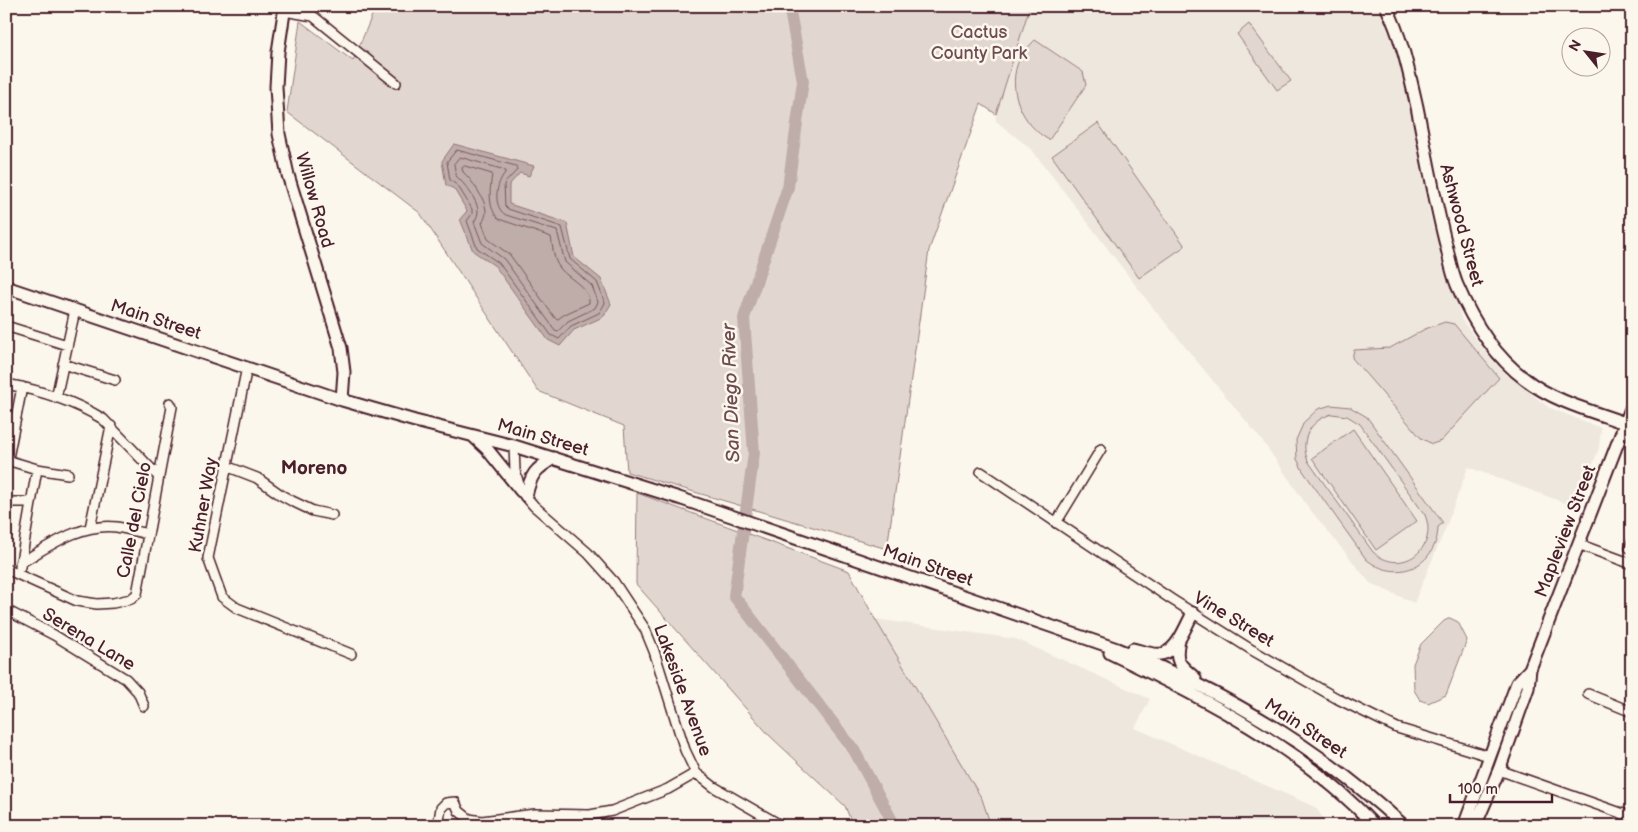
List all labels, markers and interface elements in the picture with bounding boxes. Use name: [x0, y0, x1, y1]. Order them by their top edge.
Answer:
park label: Cactus County Park: [931, 22, 1027, 64]
north arrow: [1560, 28, 1610, 78]
text: N: [1565, 37, 1585, 55]
street label: Willow Road: [291, 150, 338, 250]
street label: Ashwood Street: [1435, 162, 1488, 289]
street label: Main Street: [108, 295, 204, 344]
water label: San Diego River: [718, 322, 745, 463]
street label: Main Street: [495, 414, 591, 461]
street label: Kuhner Way: [185, 455, 222, 554]
district label: Moreno: [281, 457, 348, 480]
street label: Calle del Cielo: [113, 460, 156, 580]
street label: Mapleview Street: [1531, 462, 1601, 600]
street label: Main Street: [880, 540, 976, 591]
street label: Vine Street: [1190, 587, 1278, 652]
street label: Serena Lane: [39, 604, 139, 675]
street label: Lakeside Avenue: [649, 621, 716, 759]
street label: Main Street: [1261, 694, 1351, 763]
scale bar: [1450, 772, 1553, 804]
text: 100 m: [1458, 780, 1498, 799]

